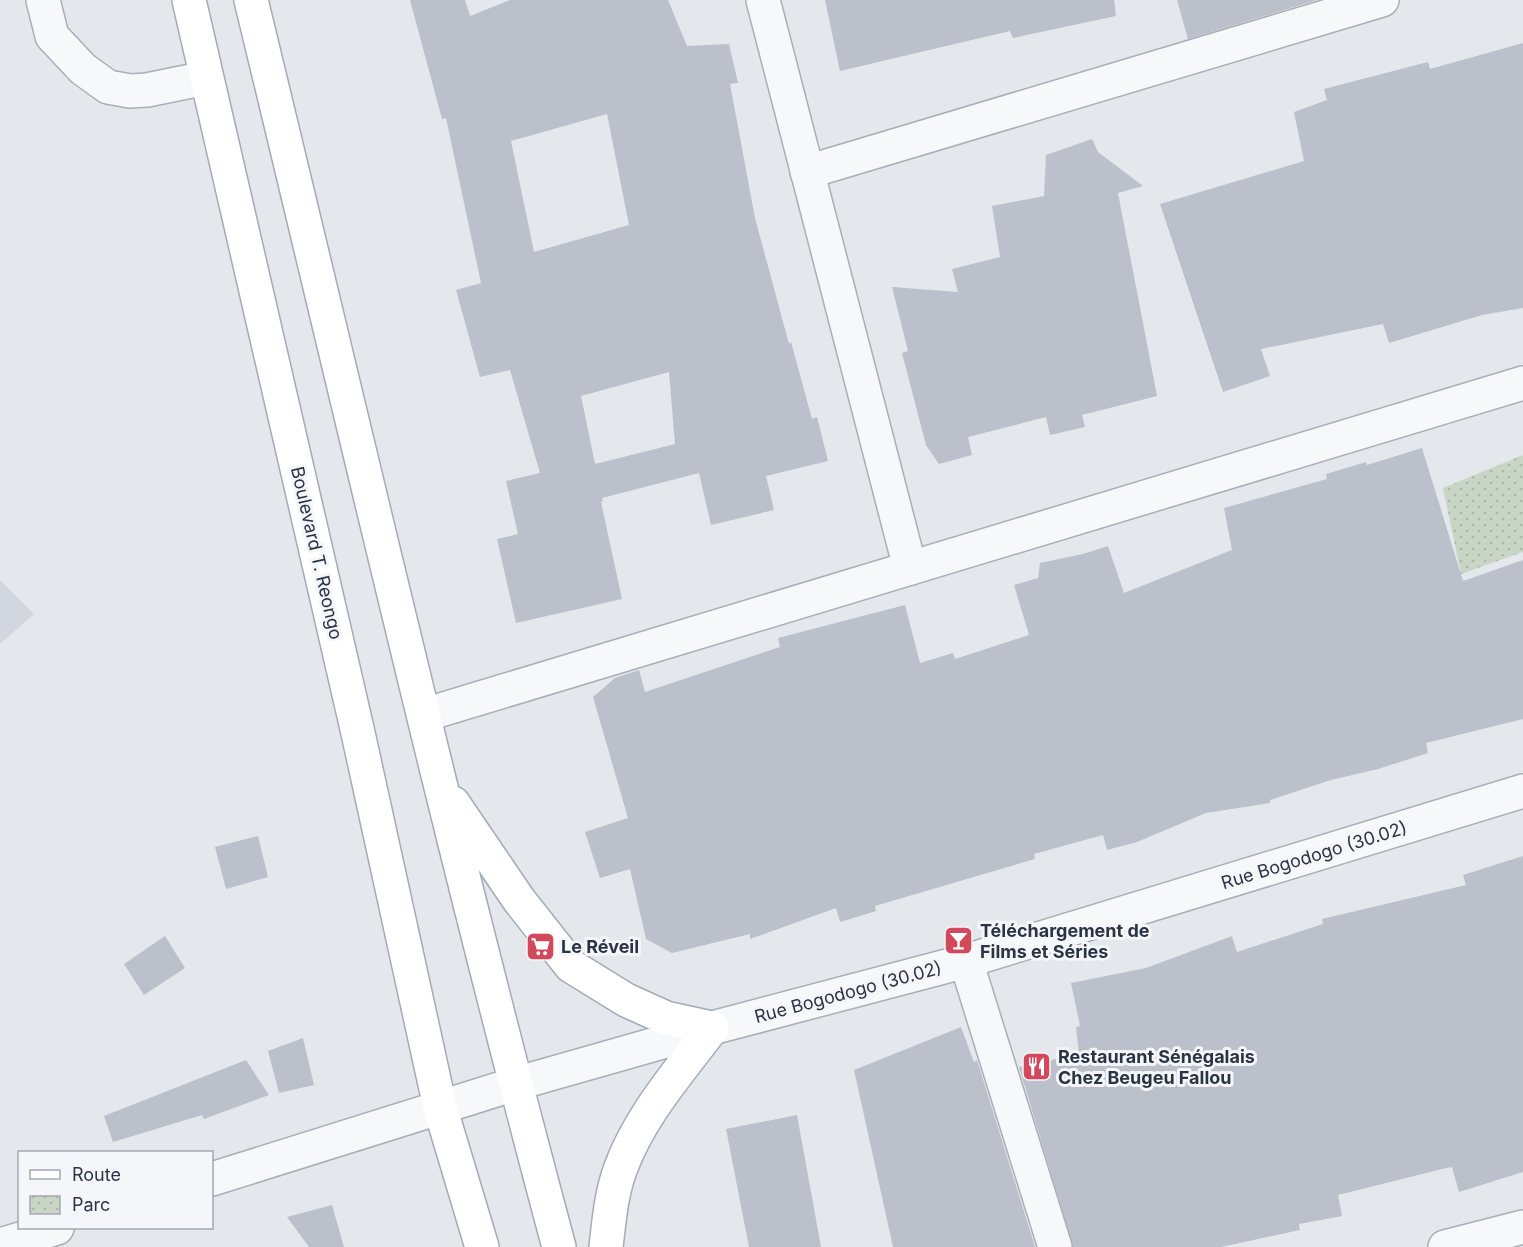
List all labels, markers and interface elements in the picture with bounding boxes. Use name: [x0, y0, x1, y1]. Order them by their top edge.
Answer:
street label: Boulevard T. Reongo: [287, 465, 347, 641]
street label: Rue Bogodogo (30.02): [1219, 817, 1409, 893]
place label: Téléchargement de Films et Séries: [980, 920, 1150, 962]
bar icon: Téléchargement de Films et Séries: [943, 924, 975, 956]
supermarket icon: Le Réveil: [524, 930, 556, 962]
place label: Le Réveil: [561, 936, 639, 957]
street label: Rue Bogodogo (30.02): [752, 957, 944, 1027]
place label: Restaurant Sénégalais Chez Beugeu Fallou: [1058, 1046, 1255, 1088]
restaurant icon: Restaurant Sénégalais Chez Beugeu Fallou: [1021, 1050, 1053, 1082]
legend: [18, 1151, 213, 1229]
text: Route: [72, 1164, 121, 1185]
text: Parc: [72, 1194, 110, 1215]

